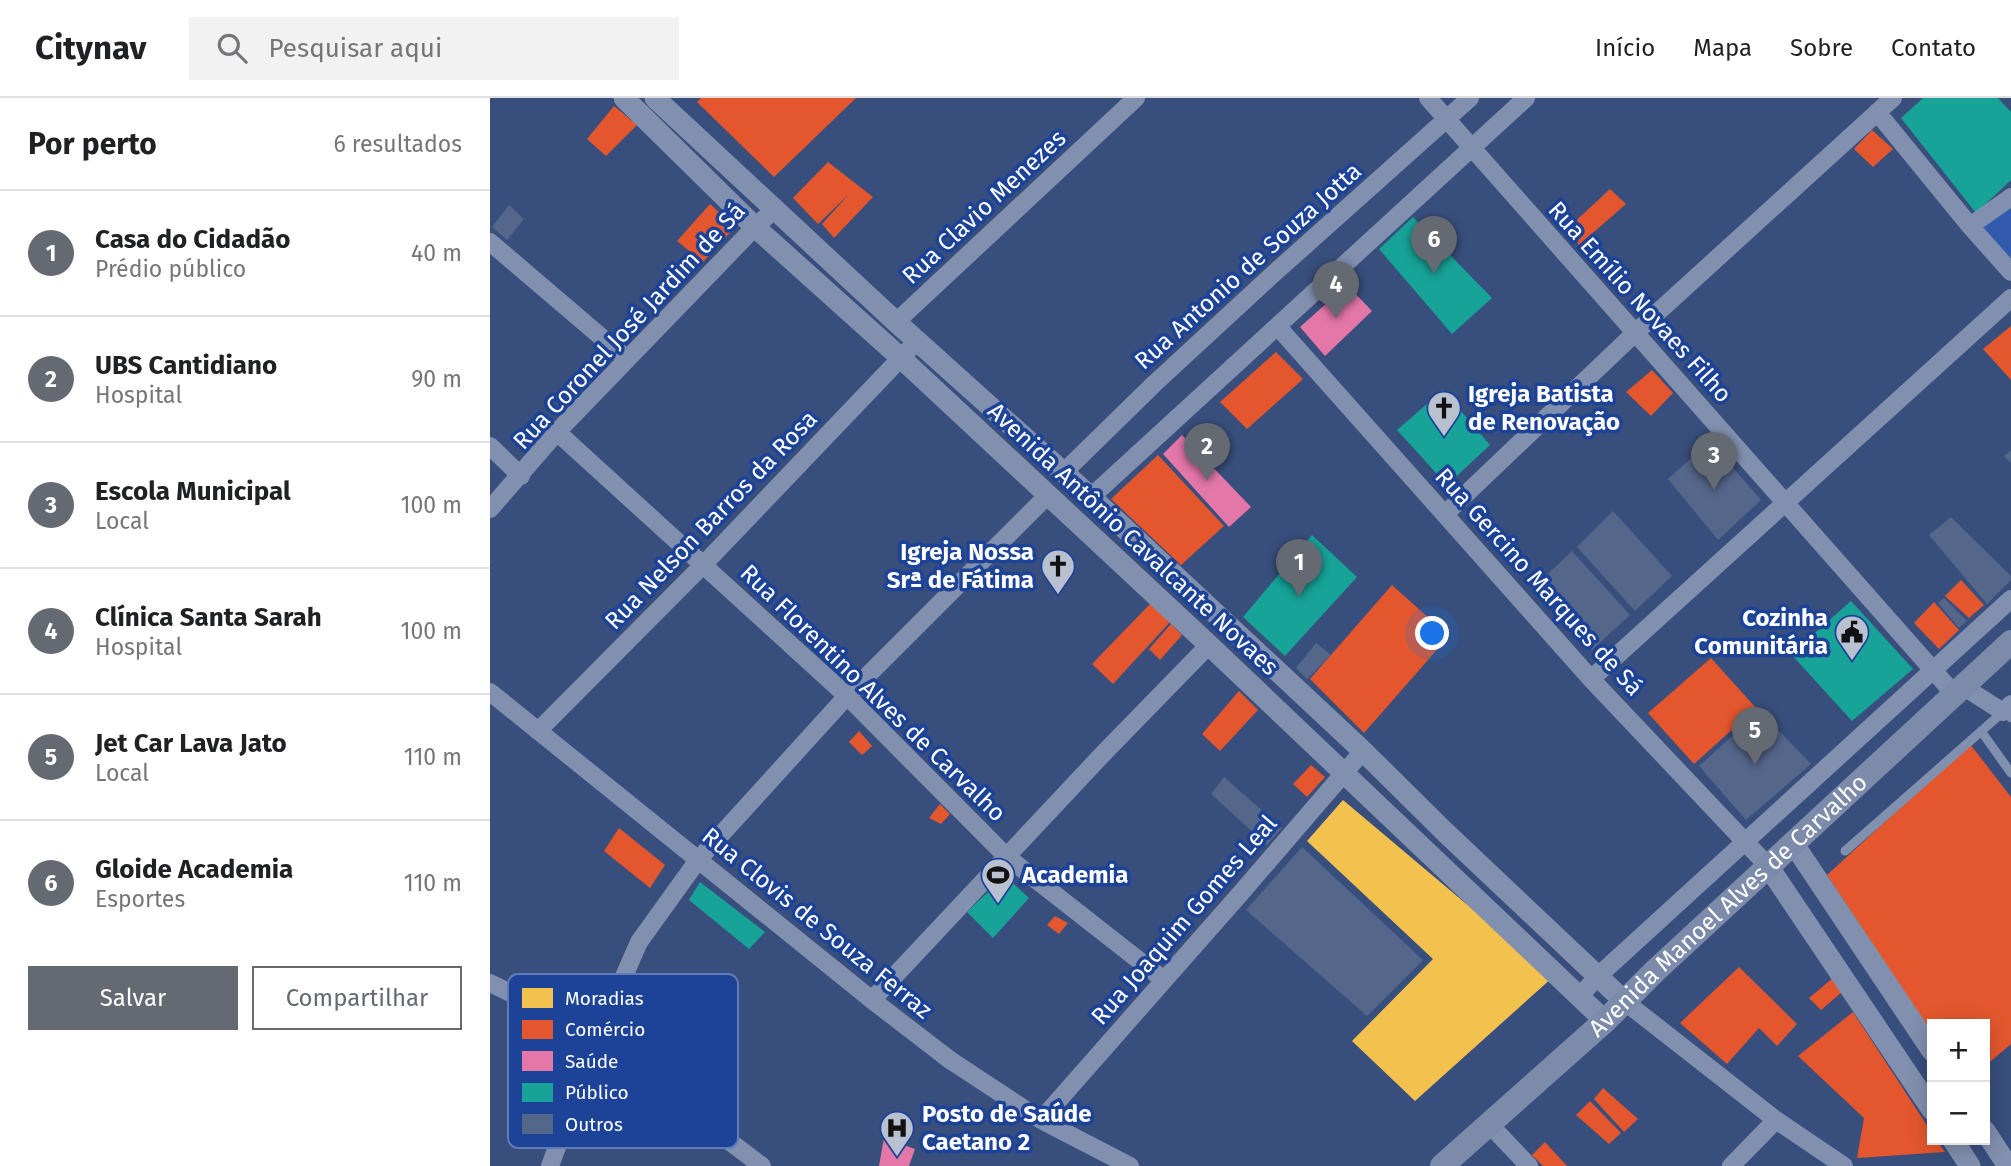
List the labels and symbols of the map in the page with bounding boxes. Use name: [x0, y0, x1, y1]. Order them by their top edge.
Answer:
street label: Rua Clavio Menezes: [897, 124, 1071, 290]
street label: Rua Antonio de Souza Jotta: [1129, 157, 1367, 375]
street label: Rua Emílio Novaes Filho: [1542, 196, 1738, 408]
street label: Rua Coronel José Jardim de Sá: [507, 197, 751, 455]
pin: 6: [1411, 216, 1457, 274]
pin: 4: [1313, 261, 1359, 319]
place label: Igreja Batista de Renovação: [1468, 380, 1620, 437]
church icon: Igreja Batista de Renovação: [1425, 389, 1463, 438]
street label: Avenida Antônio Cavalcante Novaes: [982, 397, 1284, 681]
street label: Rua Nelson Barros da Rosa: [599, 405, 823, 635]
pin: 2: [1184, 423, 1230, 481]
pin: 3: [1691, 432, 1737, 490]
street label: Rua Gercino Marques de Sá: [1429, 462, 1649, 702]
place label: Igreja Nossa Srª de Fátima: [887, 538, 1034, 594]
pin: 1: [1276, 539, 1322, 597]
church icon: Igreja Nossa Srª de Fátima: [1039, 547, 1077, 596]
street label: Rua Florentino Alves de Carvalho: [735, 559, 1011, 827]
place label: Cozinha Comunitária: [1694, 604, 1828, 660]
public building icon: Cozinha Comunitária: [1833, 613, 1871, 662]
your location: [1415, 616, 1449, 650]
pin: 5: [1732, 707, 1778, 765]
street label: Avenida Manoel Alves de Carvalho: [1583, 768, 1873, 1043]
street label: Rua Joaquim Gomes Leal: [1085, 809, 1283, 1031]
street label: Rua Clovis de Souza Ferraz: [696, 822, 938, 1024]
sports icon: Academia: [979, 856, 1017, 905]
place label: Academia: [1021, 861, 1128, 889]
legend: [508, 974, 738, 1148]
text: Moradias: [565, 987, 644, 1010]
text: Comércio: [565, 1018, 645, 1041]
text: Saúde: [565, 1050, 618, 1073]
text: Público: [565, 1081, 629, 1104]
place label: Posto de Saúde Caetano 2: [922, 1100, 1091, 1156]
hospital icon: Posto de Saúde Caetano 2: [878, 1109, 916, 1158]
text: Outros: [565, 1113, 623, 1136]

